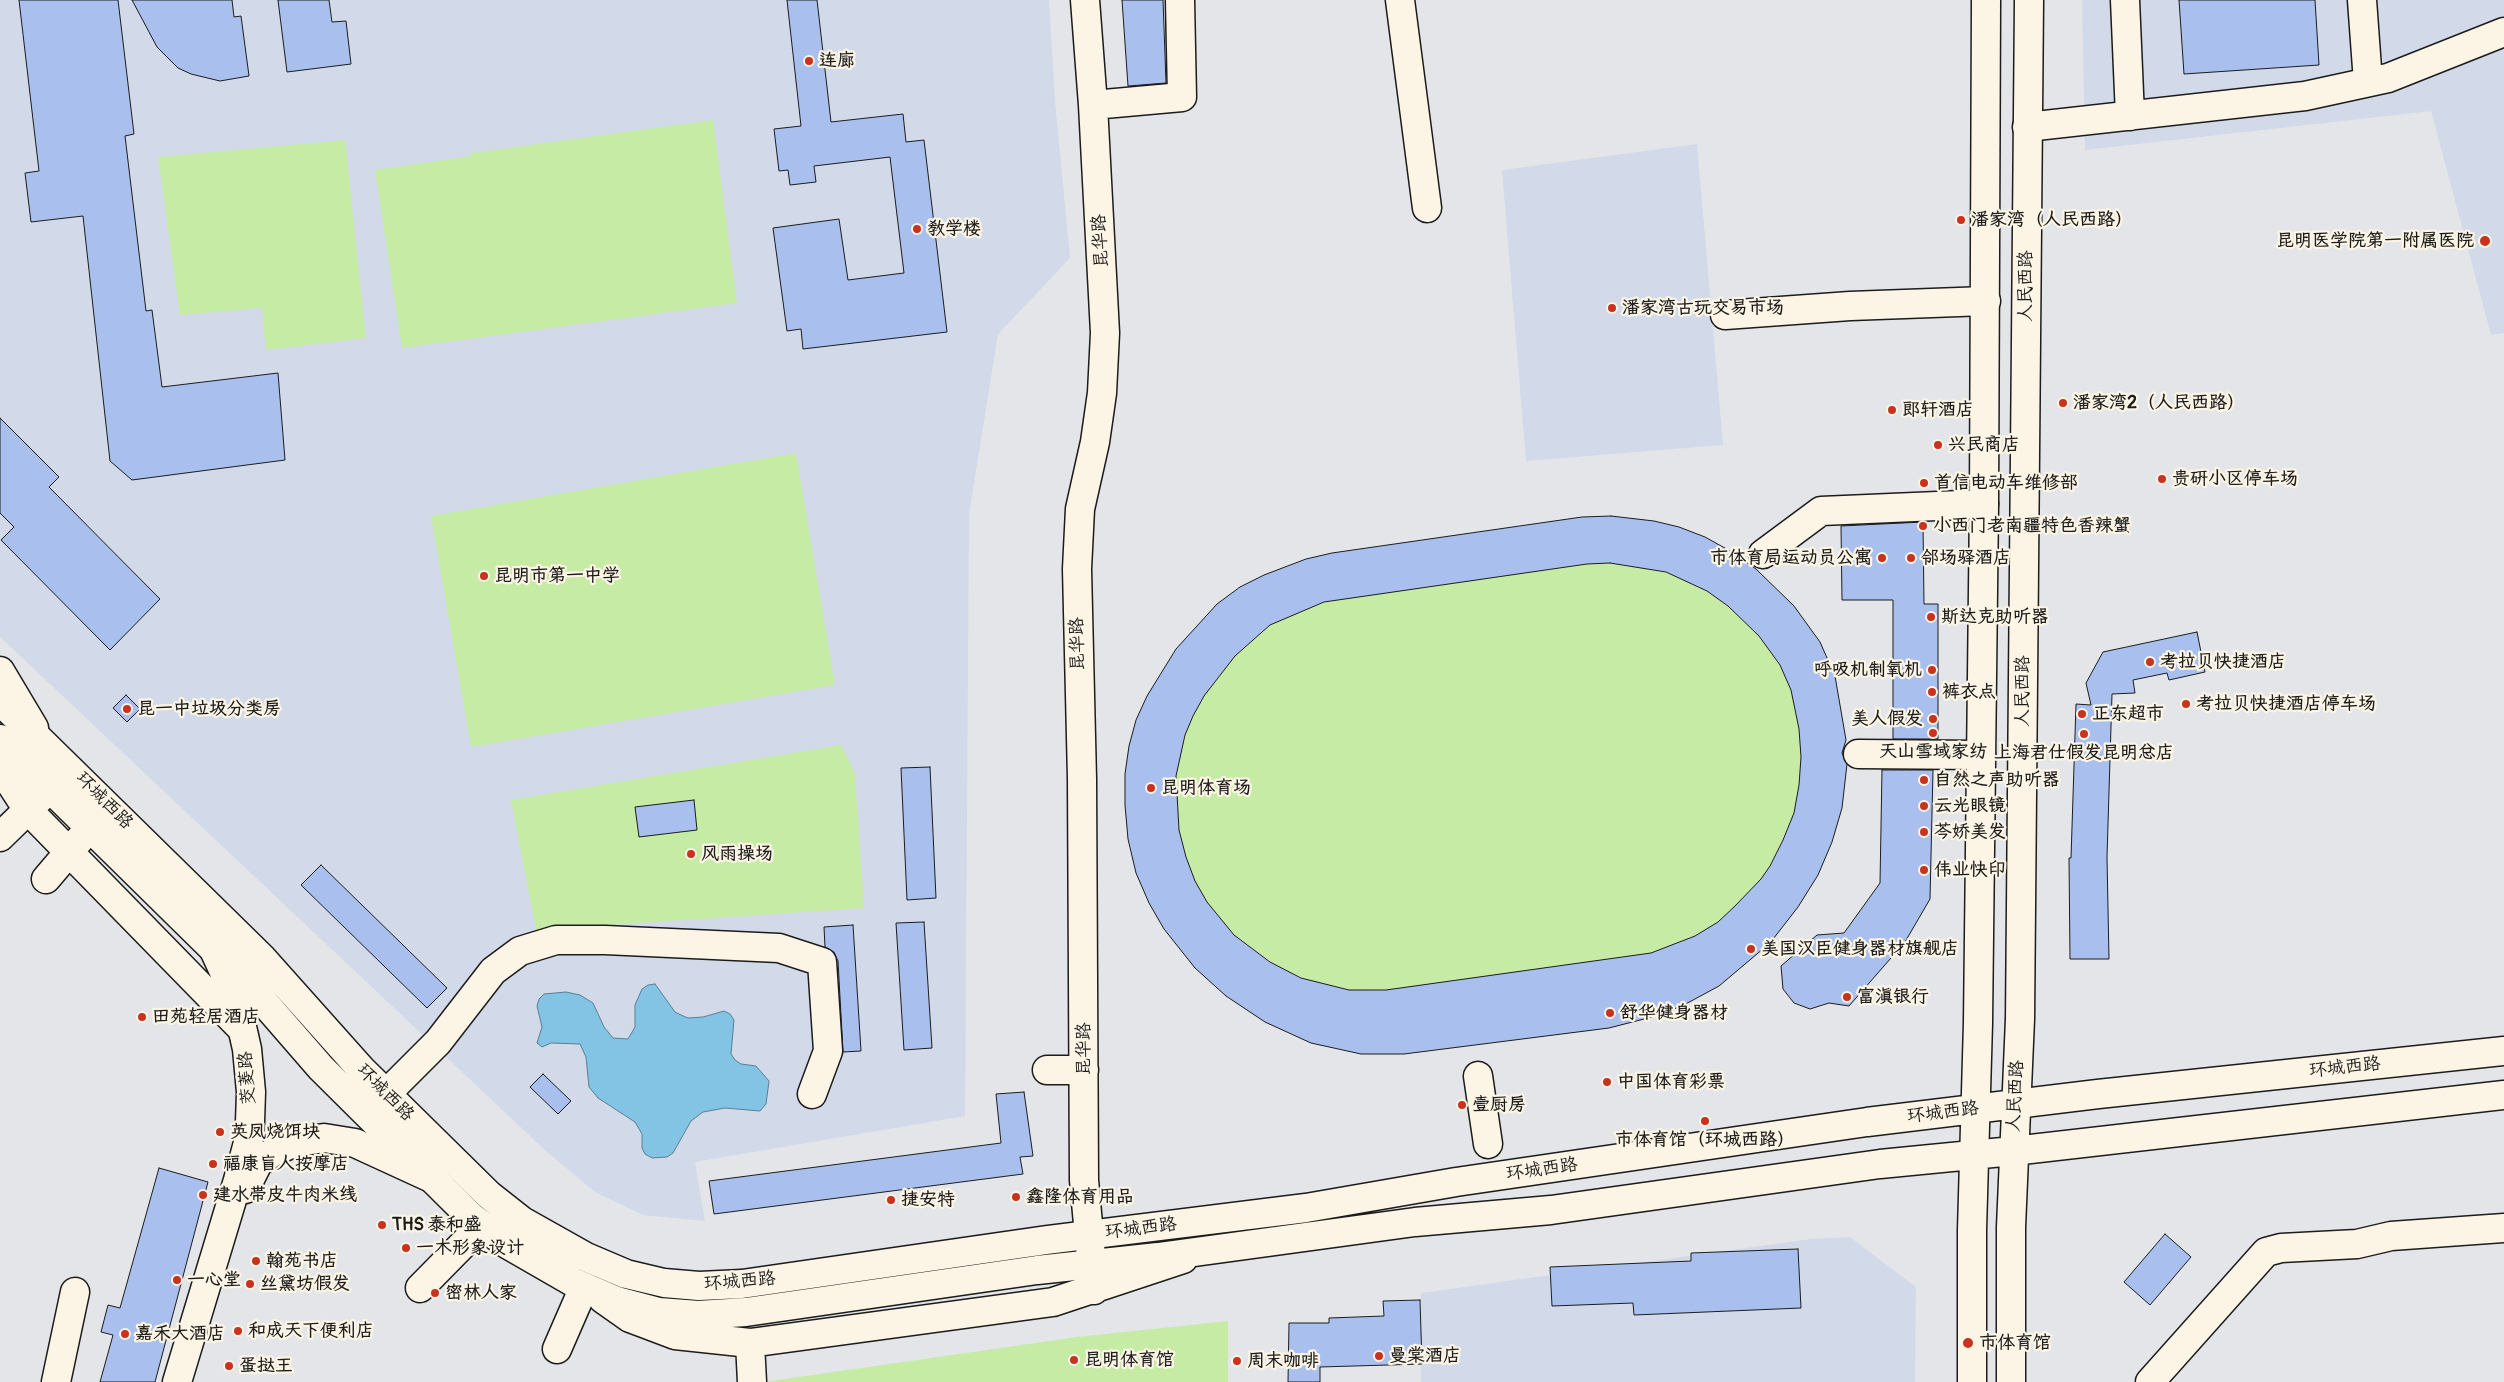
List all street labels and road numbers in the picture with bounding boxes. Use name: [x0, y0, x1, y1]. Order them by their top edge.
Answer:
street label: 昆华路: [1089, 213, 1113, 269]
street label: 人民西路: [2015, 250, 2037, 322]
street label: 昆华路: [1067, 617, 1089, 671]
street label: 人民西路: [2012, 655, 2034, 727]
street label: 环城西路: [71, 768, 137, 834]
street label: 昆华路: [1073, 1022, 1095, 1076]
street label: 茭菱路: [235, 1050, 261, 1106]
street label: 环城西路: [2308, 1053, 2382, 1083]
street label: 人民西路: [2003, 1059, 2029, 1133]
street label: 环城西路: [352, 1060, 418, 1126]
street label: 环城西路: [1906, 1098, 1980, 1128]
street label: 环城西路: [1505, 1154, 1579, 1186]
street label: 环城西路: [1104, 1214, 1178, 1244]
street label: 环城西路: [703, 1268, 777, 1296]

